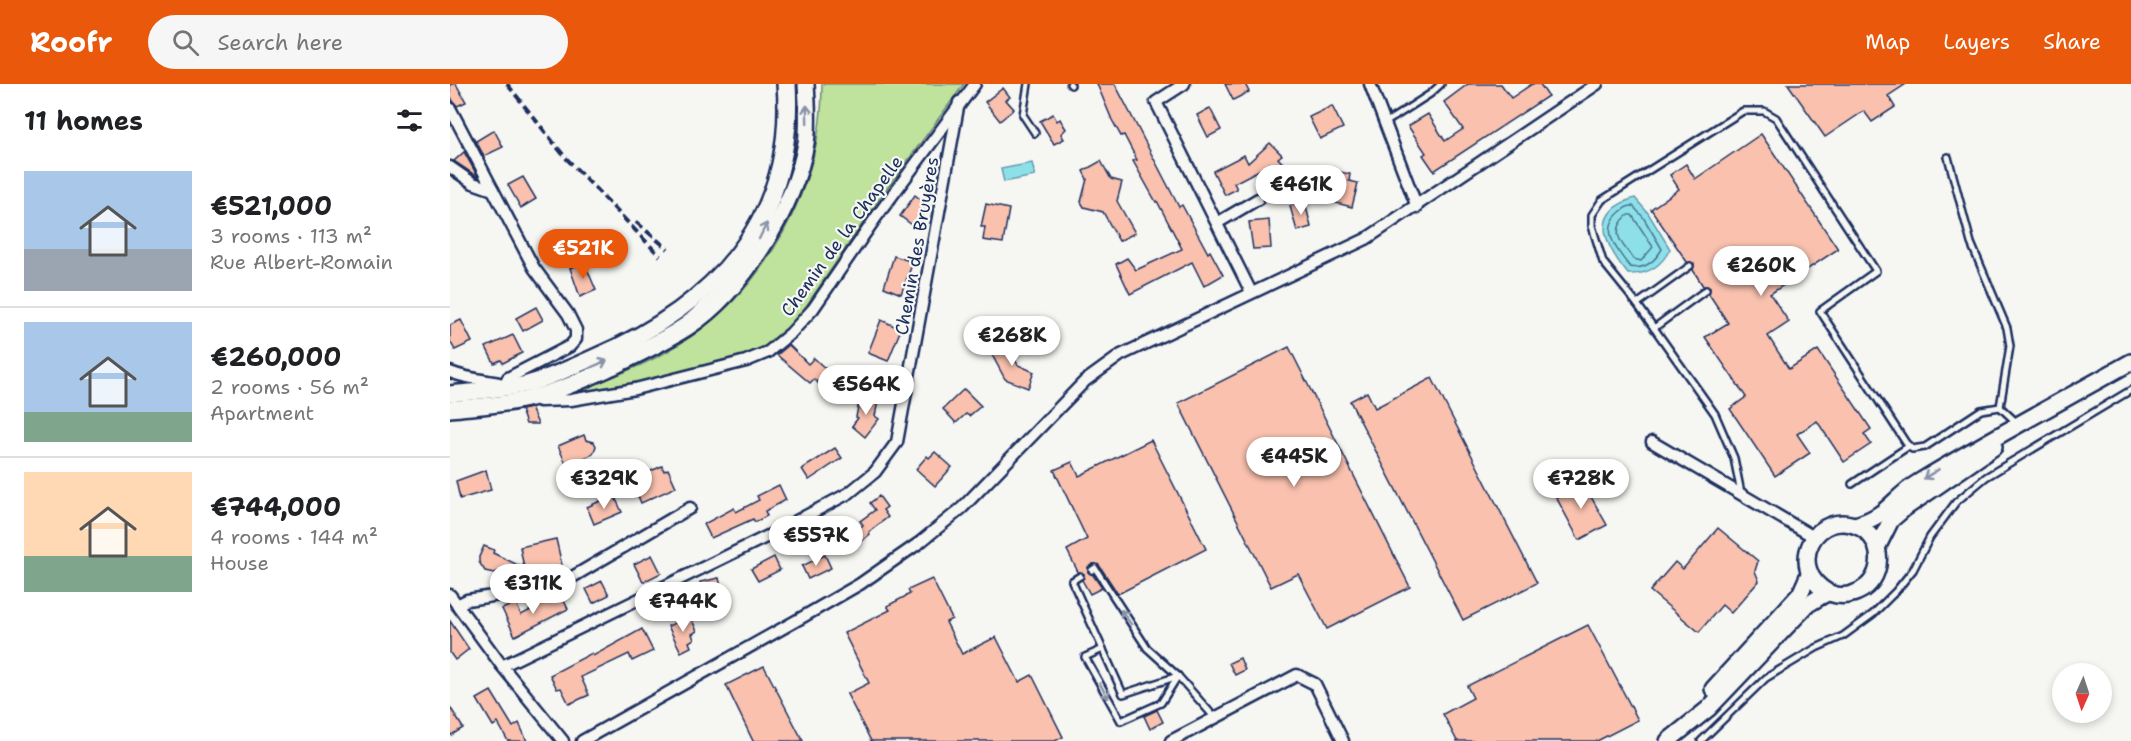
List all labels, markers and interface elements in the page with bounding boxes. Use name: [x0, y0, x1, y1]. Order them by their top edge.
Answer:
search box: [148, 15, 568, 69]
text: Roofr: [30, 23, 112, 61]
icon: search: [169, 26, 202, 59]
text: Search here: [217, 28, 343, 57]
text: Map: [1865, 28, 1910, 56]
text: Layers: [1943, 28, 2010, 56]
text: Share: [2043, 28, 2101, 56]
text: 11 homes: [24, 103, 143, 138]
icon: filters: [393, 104, 426, 137]
one-way arrow: [801, 104, 813, 124]
street label: Chemin de la Chapelle: [775, 151, 909, 321]
street label: Chemin des Bruyères: [889, 155, 945, 337]
pin: €461K: [1259, 165, 1343, 216]
text: €461K: [1270, 171, 1333, 197]
text: €521,000: [210, 188, 332, 223]
icon: home: [72, 195, 144, 267]
one-way arrow: [757, 222, 769, 240]
text: 3 rooms · 113 m²: [210, 223, 372, 249]
pin: €521K: [541, 229, 625, 280]
text: €521K: [552, 235, 614, 261]
pin: €260K: [1719, 246, 1803, 297]
text: Rue Albert-Romain: [210, 249, 393, 275]
text: €260K: [1726, 252, 1796, 278]
pin: €268K: [970, 316, 1054, 367]
text: €268K: [977, 322, 1047, 348]
text: €260,000: [210, 339, 342, 374]
icon: home: [72, 346, 144, 418]
one-way arrow: [589, 357, 607, 369]
pin: €564K: [824, 365, 908, 416]
text: €564K: [832, 371, 900, 397]
text: 2 rooms · 56 m²: [210, 374, 369, 400]
text: Apartment: [210, 400, 314, 426]
pin: €445K: [1252, 437, 1336, 488]
text: €445K: [1260, 443, 1328, 469]
pin: €329K: [562, 459, 646, 510]
pin: €728K: [1539, 459, 1623, 510]
text: €329K: [570, 465, 638, 491]
text: €728K: [1547, 465, 1615, 491]
one-way arrow: [1923, 469, 1940, 481]
text: €744,000: [210, 489, 341, 524]
icon: home: [72, 496, 144, 568]
pin: €557K: [774, 516, 858, 567]
text: €557K: [783, 522, 849, 548]
text: 4 rooms · 144 m²: [210, 524, 378, 550]
text: House: [210, 550, 269, 576]
pin: €311K: [491, 564, 575, 615]
text: €311K: [504, 570, 562, 596]
pin: €744K: [641, 582, 725, 633]
text: €744K: [649, 588, 717, 614]
one-way arrow: [1119, 609, 1131, 626]
north arrow: [2052, 663, 2112, 723]
map controls: [2052, 663, 2112, 723]
one-way arrow: [1098, 682, 1110, 699]

